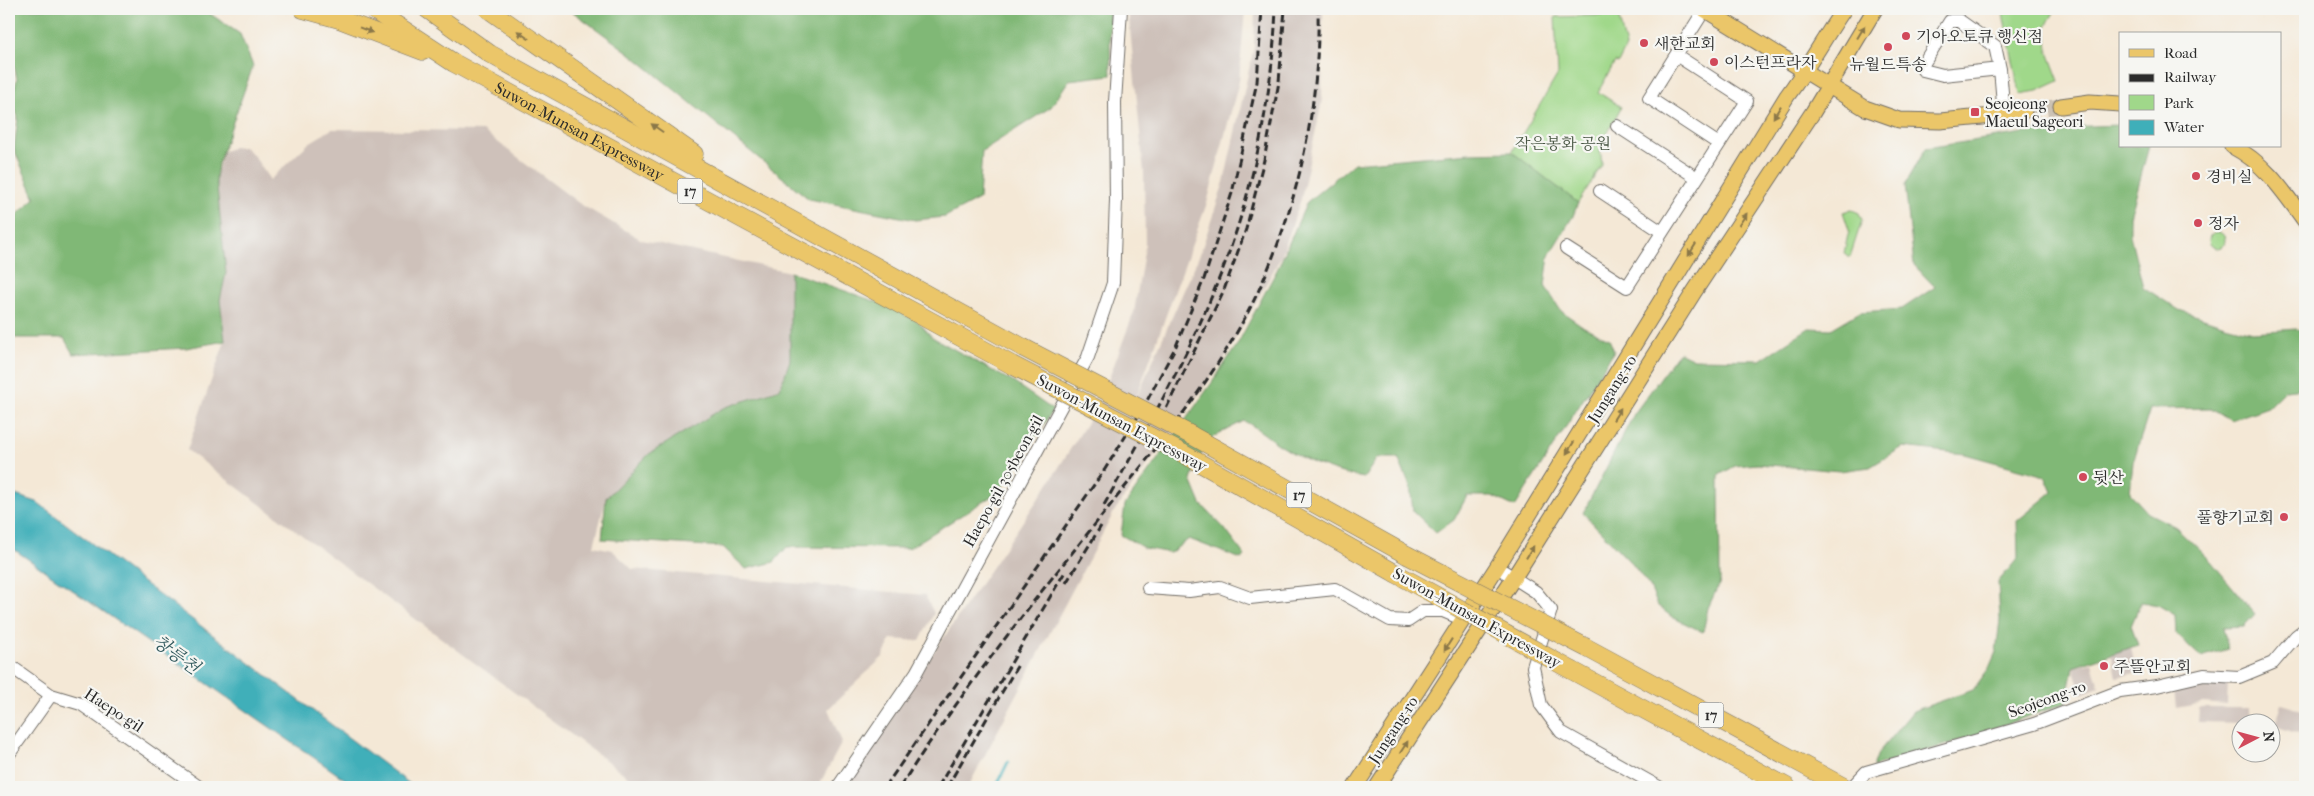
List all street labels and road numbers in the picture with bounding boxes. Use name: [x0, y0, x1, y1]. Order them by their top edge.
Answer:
street label: Suwon-Munsan Expressway: [492, 77, 668, 185]
road number: 17: [678, 178, 702, 204]
street label: Jungang-ro: [1583, 351, 1640, 428]
street label: Suwon-Munsan Expressway: [1034, 370, 1211, 476]
street label: Haepo-gil 305beon-gil: [959, 411, 1047, 550]
road number: 17: [1286, 482, 1312, 508]
street label: Suwon-Munsan Expressway: [1390, 564, 1565, 672]
street label: Seojeong-ro: [2006, 676, 2088, 722]
street label: Haepo-gil: [81, 684, 148, 736]
street label: Jungang-ro: [1363, 693, 1422, 769]
road number: 17: [1698, 702, 1724, 728]

